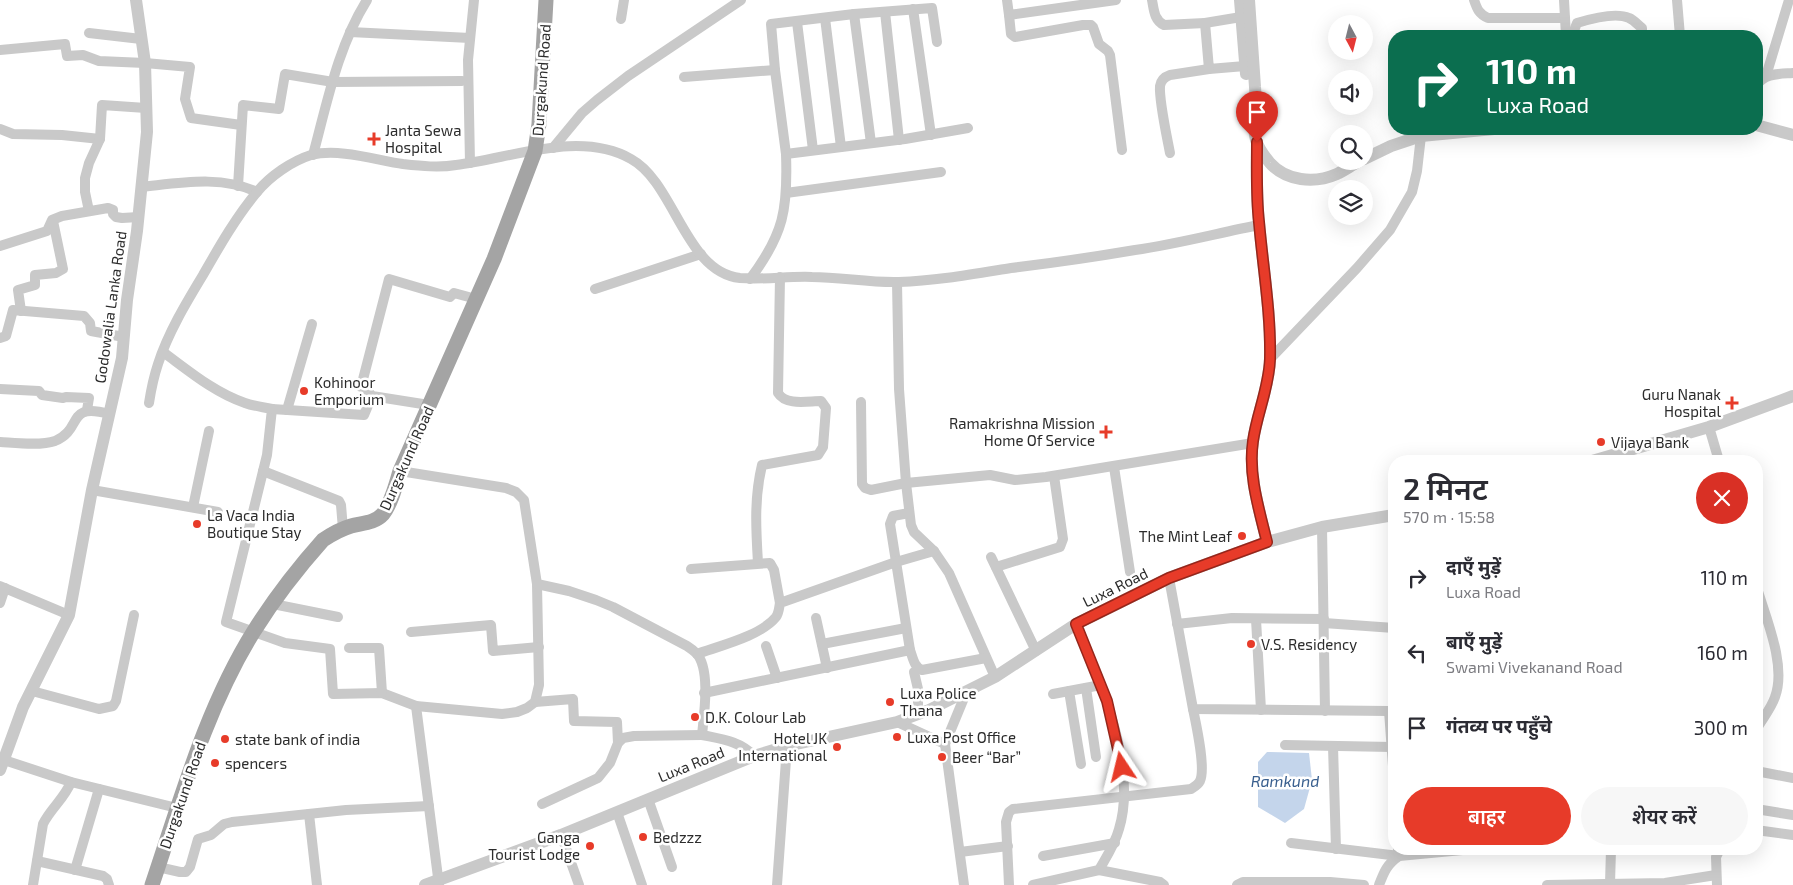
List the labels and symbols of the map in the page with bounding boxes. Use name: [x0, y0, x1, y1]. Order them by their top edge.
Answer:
north arrow: [1328, 15, 1372, 60]
street label: Durgakund Road: [528, 23, 554, 137]
pin: [1236, 91, 1278, 142]
place label: Janta Sewa Hospital: [385, 121, 461, 156]
marker: Janta Sewa Hospital: [367, 132, 381, 146]
street label: Godowalia Lanka Road: [90, 230, 130, 384]
place label: Kohinoor Emporium: [314, 373, 384, 408]
marker: Kohinoor Emporium: [298, 385, 310, 397]
place label: Guru Nanak Hospital: [1642, 385, 1722, 420]
marker: Guru Nanak Hospital: [1725, 396, 1739, 410]
street label: Durgakund Road: [375, 403, 437, 513]
place label: Ramakrishna Mission Home Of Service: [949, 414, 1095, 449]
marker: Ramakrishna Mission Home Of Service: [1099, 425, 1113, 439]
place label: Vijaya Bank: [1611, 433, 1690, 452]
marker: Vijaya Bank: [1595, 436, 1607, 448]
place label: La Vaca India Boutique Stay: [207, 506, 302, 541]
marker: La Vaca India Boutique Stay: [191, 518, 203, 530]
place label: The Mint Leaf: [1139, 527, 1232, 545]
marker: The Mint Leaf: [1236, 530, 1248, 542]
street label: Luxa Road: [1079, 563, 1151, 611]
place label: V.S. Residency: [1261, 635, 1357, 653]
marker: V.S. Residency: [1245, 638, 1257, 650]
place label: Luxa Police Thana: [900, 684, 977, 719]
marker: Luxa Police Thana: [884, 696, 896, 708]
place label: D.K. Colour Lab: [705, 708, 806, 726]
marker: D.K. Colour Lab: [689, 711, 701, 723]
place label: Luxa Post Office: [907, 728, 1016, 746]
place label: Hotel JK International: [738, 729, 828, 764]
place label: state bank of india: [235, 730, 360, 748]
marker: Luxa Post Office: [891, 731, 903, 743]
marker: state bank of india: [219, 733, 231, 745]
street label: Durgakund Road: [155, 739, 209, 851]
position arrow: [1095, 740, 1147, 792]
marker: Hotel JK International: [831, 741, 843, 753]
street label: Luxa Road: [655, 742, 727, 786]
place label: Beer “Bar”: [952, 748, 1021, 766]
marker: Beer “Bar”: [936, 751, 948, 763]
place label: spencers: [225, 754, 287, 772]
marker: spencers: [209, 757, 221, 769]
water label: Ramkund: [1251, 771, 1319, 790]
place label: Ganga Tourist Lodge: [488, 828, 580, 863]
place label: Bedzzz: [653, 828, 702, 846]
marker: Bedzzz: [637, 831, 649, 843]
marker: Ganga Tourist Lodge: [584, 840, 596, 852]

